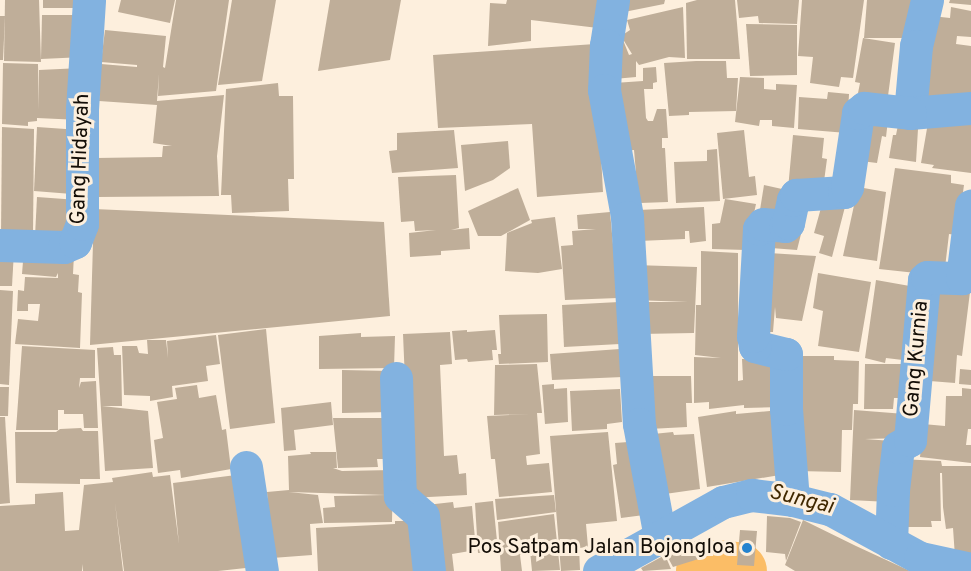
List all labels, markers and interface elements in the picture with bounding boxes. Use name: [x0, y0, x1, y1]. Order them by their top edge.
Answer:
street label: Gang Hidayah: [66, 93, 96, 225]
street label: Gang Kurnia: [899, 300, 935, 418]
water label: Sungai: [766, 479, 836, 521]
place label: Pos Satpam Jalan Bojongloa: [468, 535, 735, 561]
marker: Pos Satpam Jalan Bojongloa: [740, 541, 754, 555]

